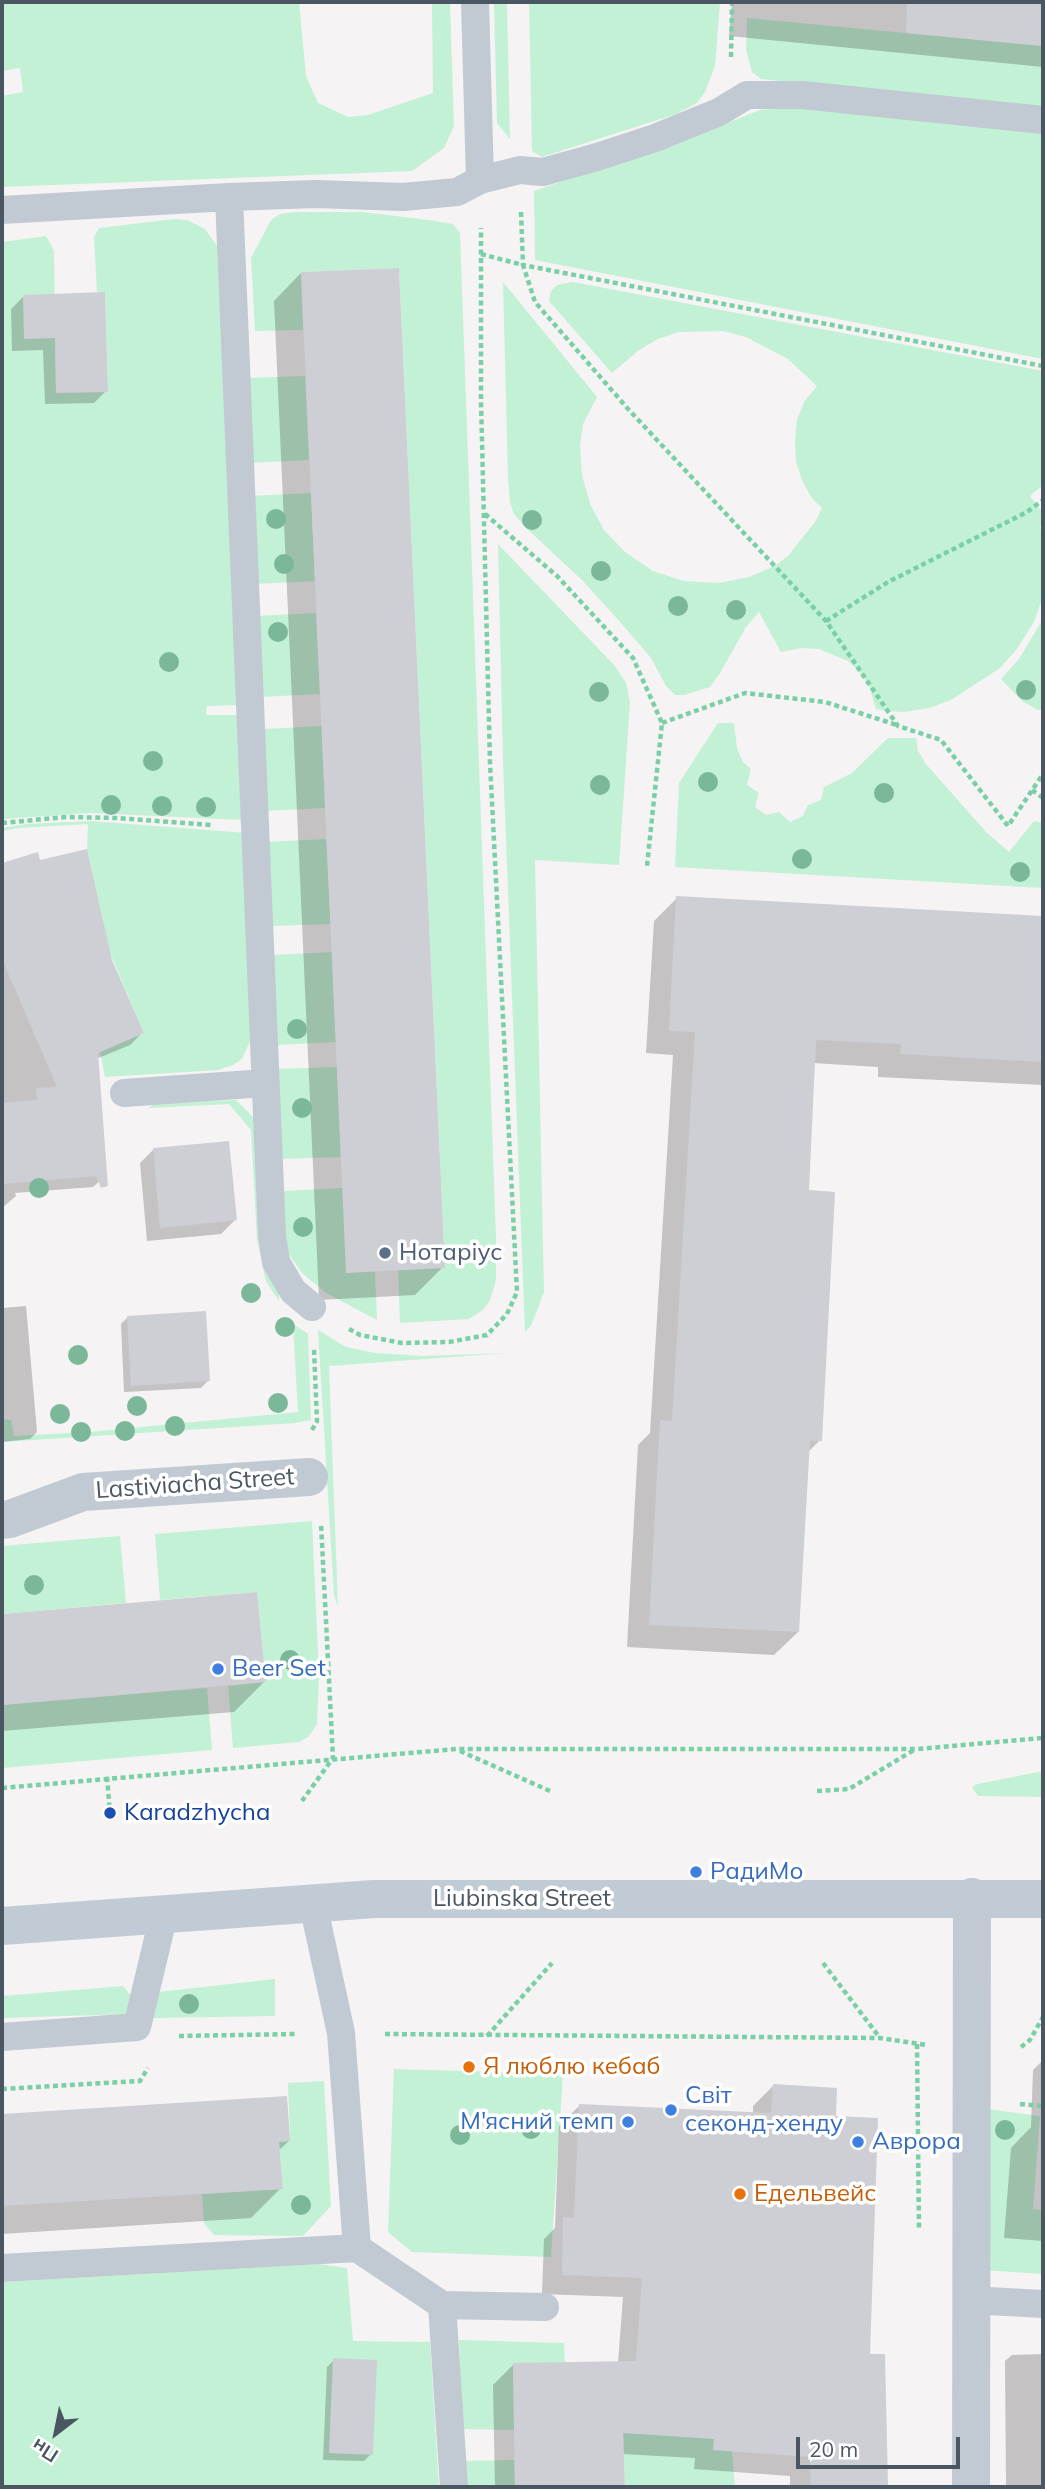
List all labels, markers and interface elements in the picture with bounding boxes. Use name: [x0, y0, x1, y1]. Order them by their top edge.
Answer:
place label: Нотаріус: [399, 1239, 502, 1267]
marker: Нотаріус: [377, 1245, 393, 1261]
street label: Lastiviacha Street: [95, 1463, 295, 1505]
place label: Beer Set: [232, 1655, 326, 1683]
marker: Beer Set: [210, 1661, 226, 1677]
place label: Karadzhycha: [124, 1799, 270, 1827]
marker: Karadzhycha: [102, 1805, 118, 1821]
place label: РадиМо: [710, 1858, 803, 1886]
marker: РадиМо: [688, 1864, 704, 1880]
street label: Liubinska Street: [433, 1885, 611, 1913]
place label: Я люблю кебаб: [483, 2053, 661, 2081]
marker: Я люблю кебаб: [461, 2059, 477, 2075]
place label: Світ секонд-хенду: [685, 2082, 843, 2138]
marker: Світ секонд-хенду: [663, 2102, 679, 2118]
place label: М'ясний темп: [460, 2108, 614, 2136]
marker: М'ясний темп: [620, 2114, 636, 2130]
place label: Аврора: [872, 2128, 961, 2156]
marker: Аврора: [850, 2134, 866, 2150]
place label: Едельвейс: [754, 2180, 876, 2208]
marker: Едельвейс: [732, 2186, 748, 2202]
north arrow: [21, 2398, 91, 2468]
scale bar: [800, 2422, 964, 2466]
text: Пн: [27, 2434, 62, 2468]
text: 20 m: [809, 2436, 858, 2462]

